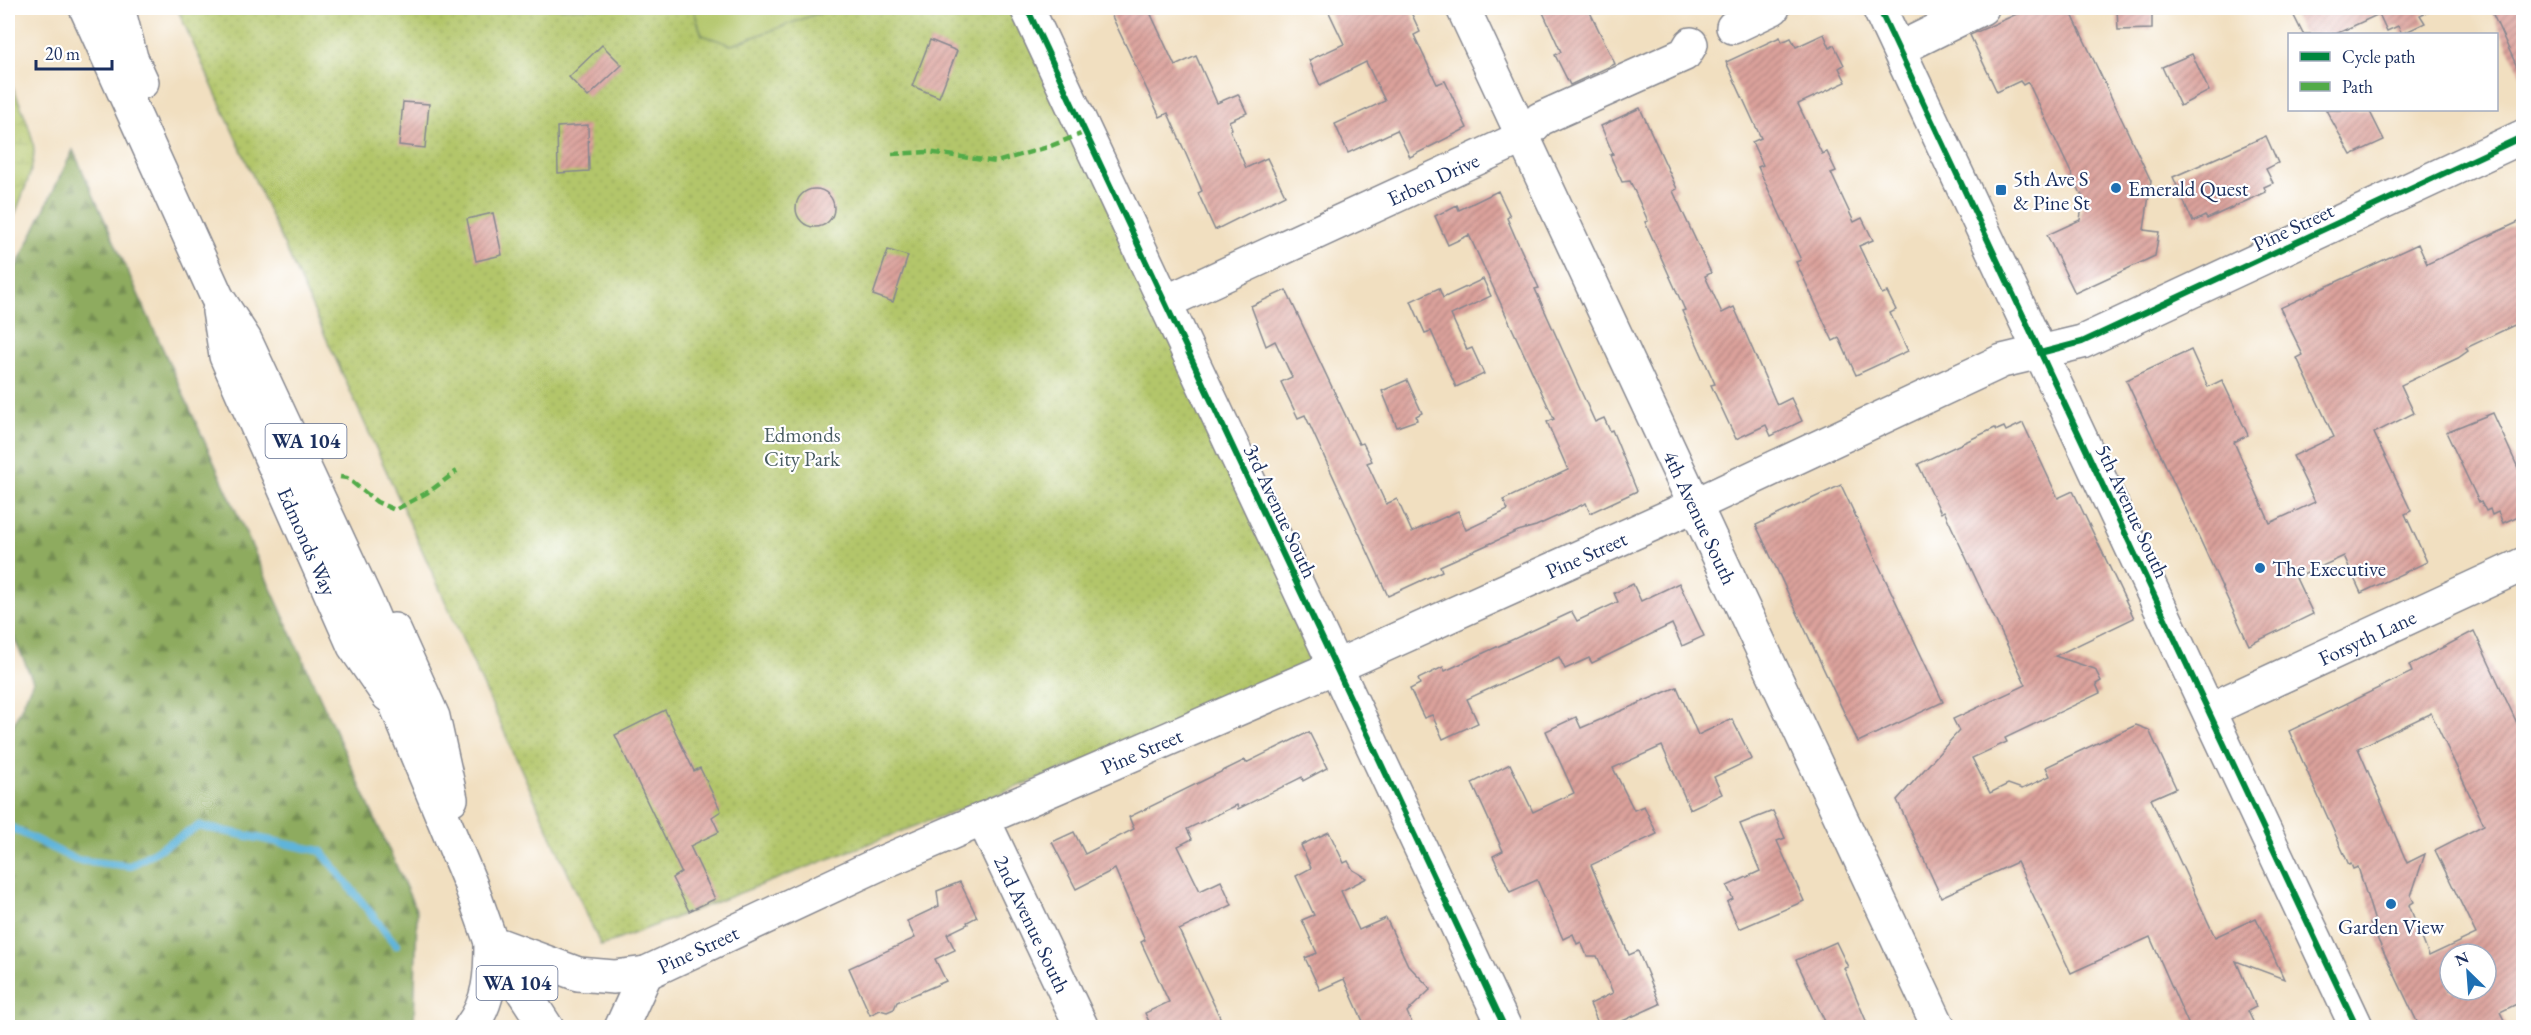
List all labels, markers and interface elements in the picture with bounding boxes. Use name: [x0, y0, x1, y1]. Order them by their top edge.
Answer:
scale bar: [36, 33, 112, 71]
legend: [2288, 33, 2498, 111]
text: 20 m: [45, 42, 80, 65]
text: Cycle path: [2342, 45, 2416, 68]
text: Path: [2342, 75, 2373, 98]
street label: Erben Drive: [1383, 146, 1483, 211]
place label: 5th Ave S & Pine St: [2013, 165, 2090, 216]
place label: Emerald Quest: [2128, 175, 2249, 203]
marker: Emerald Quest: [2109, 181, 2123, 195]
marker: 5th Ave S & Pine St: [1994, 183, 2008, 197]
street label: Pine Street: [2248, 196, 2338, 257]
park label: Edmonds City Park: [763, 421, 841, 472]
road number: WA 104: [266, 424, 346, 458]
street label: 3rd Avenue South: [1238, 440, 1324, 583]
street label: 5th Avenue South: [2090, 440, 2176, 582]
street label: 4th Avenue South: [1658, 446, 1744, 589]
street label: Edmonds Way: [272, 483, 344, 600]
street label: Pine Street: [1541, 524, 1631, 584]
place label: The Executive: [2272, 555, 2386, 582]
marker: The Executive: [2253, 561, 2267, 575]
street label: Forsyth Lane: [2314, 603, 2420, 671]
street label: Pine Street: [1096, 721, 1187, 780]
street label: 2nd Avenue South: [989, 851, 1077, 997]
marker: Garden View: [2384, 897, 2398, 911]
place label: Garden View: [2338, 913, 2445, 940]
street label: Pine Street: [653, 918, 743, 979]
north arrow: [2438, 942, 2498, 1002]
text: N: [2452, 947, 2472, 971]
road number: WA 104: [476, 966, 558, 1000]

